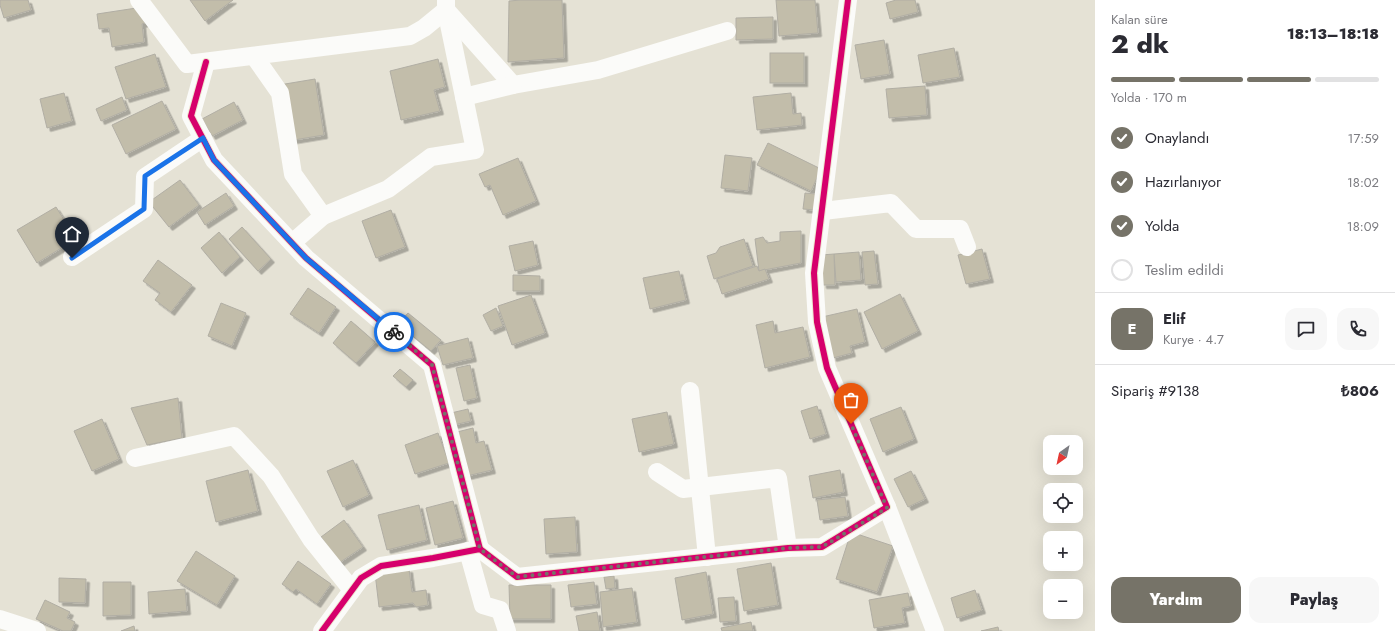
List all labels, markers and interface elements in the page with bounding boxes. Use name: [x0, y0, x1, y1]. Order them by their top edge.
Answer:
text: Kalan süre: [1111, 10, 1168, 29]
text: 18:13–18:18: [1287, 23, 1379, 45]
text: 2 dk: [1111, 25, 1169, 63]
text: Yolda · 170 m: [1111, 88, 1187, 107]
icon: check: [1111, 127, 1133, 149]
text: Onaylandı: [1145, 127, 1209, 149]
text: 17:59: [1348, 129, 1379, 148]
icon: check: [1111, 171, 1133, 193]
text: Hazırlanıyor: [1145, 171, 1221, 193]
text: 18:02: [1347, 173, 1379, 192]
icon: check: [1111, 215, 1133, 237]
text: Yolda: [1145, 215, 1179, 237]
pin: [55, 217, 89, 258]
text: 18:09: [1347, 217, 1379, 236]
icon: home: [61, 223, 83, 245]
text: Teslim edildi: [1145, 259, 1224, 281]
text: Elif: [1163, 308, 1185, 330]
button: chat: [1285, 308, 1327, 350]
button: phone: [1337, 308, 1379, 350]
courier: [374, 312, 414, 352]
text: E: [1127, 318, 1137, 340]
icon: bike: [383, 321, 405, 343]
text: Kurye · 4.7: [1163, 330, 1224, 349]
text: Sipariş #9138: [1111, 380, 1199, 402]
text: ₺806: [1341, 380, 1379, 402]
pin: [834, 383, 868, 424]
icon: bag: [840, 389, 862, 411]
north arrow: [1043, 435, 1083, 475]
map controls: [1043, 435, 1083, 619]
button: locate: [1043, 483, 1083, 523]
button: +: [1043, 531, 1083, 571]
button: Yardım: [1111, 577, 1241, 623]
button: Paylaş: [1249, 577, 1379, 623]
button: −: [1043, 579, 1083, 619]

